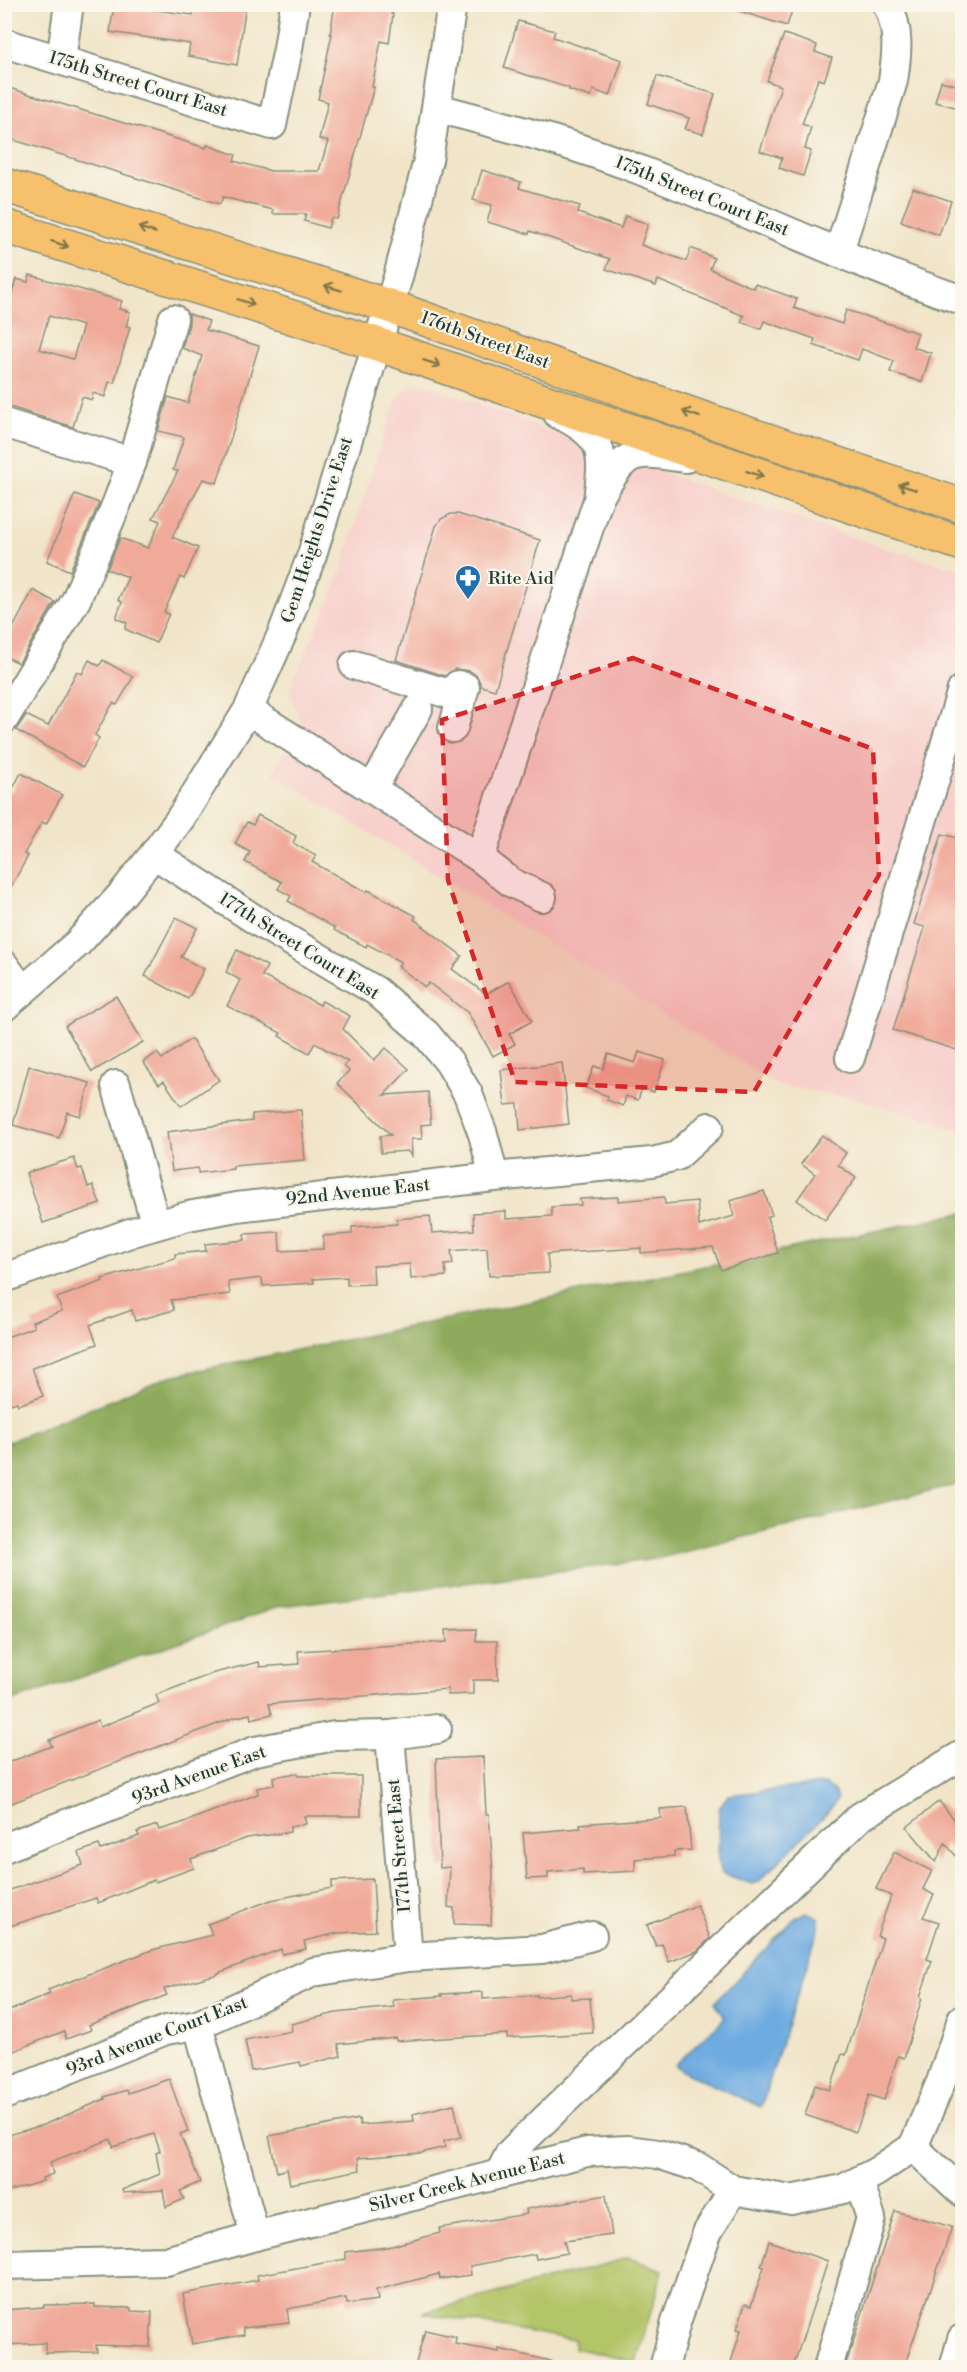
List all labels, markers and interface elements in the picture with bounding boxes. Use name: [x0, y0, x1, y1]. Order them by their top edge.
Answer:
street label: 175th Street Court East: [46, 46, 231, 122]
street label: 175th Street Court East: [611, 150, 793, 242]
one-way arrow: [138, 224, 157, 235]
one-way arrow: [50, 239, 69, 250]
one-way arrow: [324, 282, 343, 293]
one-way arrow: [236, 298, 255, 309]
street label: 176th Street East: [417, 306, 553, 374]
one-way arrow: [422, 358, 441, 369]
one-way arrow: [682, 408, 701, 419]
street label: Gem Heights Drive East: [276, 433, 358, 626]
one-way arrow: [745, 469, 764, 480]
one-way arrow: [898, 481, 917, 492]
pharmacy icon: Rite Aid: [453, 563, 483, 601]
place label: Rite Aid: [488, 567, 554, 590]
street label: 177th Street Court East: [214, 887, 384, 1005]
street label: 92nd Avenue East: [285, 1173, 432, 1211]
street label: 93rd Avenue East: [129, 1740, 270, 1810]
street label: 177th Street East: [382, 1777, 416, 1914]
street label: 93rd Avenue Court East: [63, 1991, 252, 2081]
street label: Silver Creek Avenue East: [367, 2146, 568, 2218]

